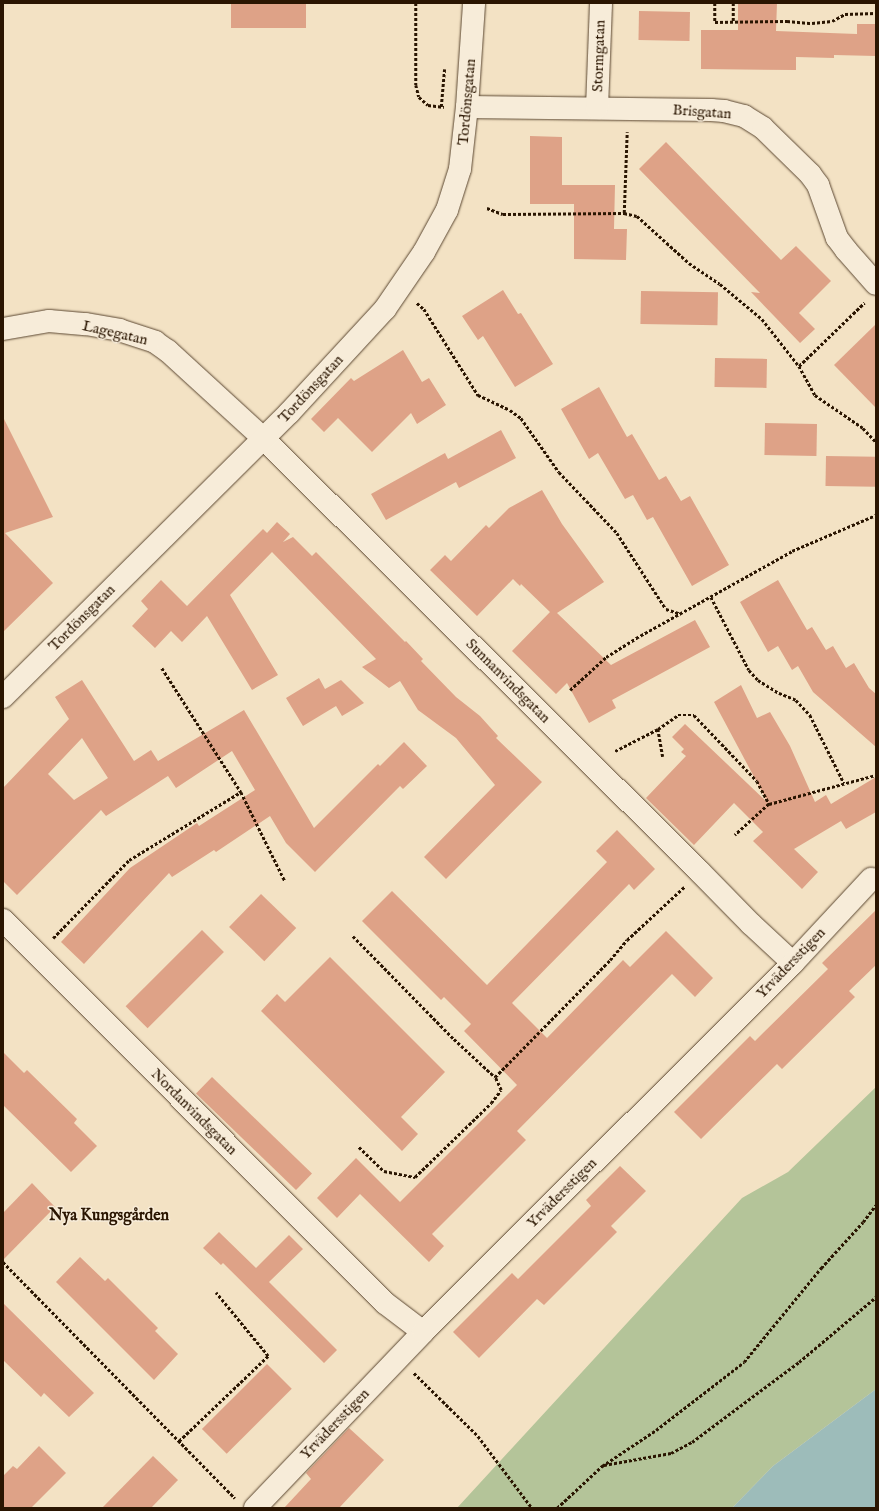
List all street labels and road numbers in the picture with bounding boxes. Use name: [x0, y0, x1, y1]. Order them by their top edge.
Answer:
street label: Stormgatan: [589, 20, 609, 92]
street label: Tordönsgatan: [454, 58, 480, 146]
street label: Brisgatan: [672, 101, 732, 123]
street label: Lagegatan: [81, 317, 149, 349]
street label: Tordönsgatan: [275, 351, 347, 427]
street label: Tordönsgatan: [45, 581, 119, 655]
street label: Sunnanvindsgatan: [462, 635, 554, 727]
street label: Yrvädersstigen: [753, 924, 829, 1002]
street label: Nordanvindsgatan: [147, 1065, 241, 1159]
street label: Yrvädersstigen: [523, 1154, 601, 1232]
street label: Yrvädersstigen: [297, 1385, 373, 1463]

